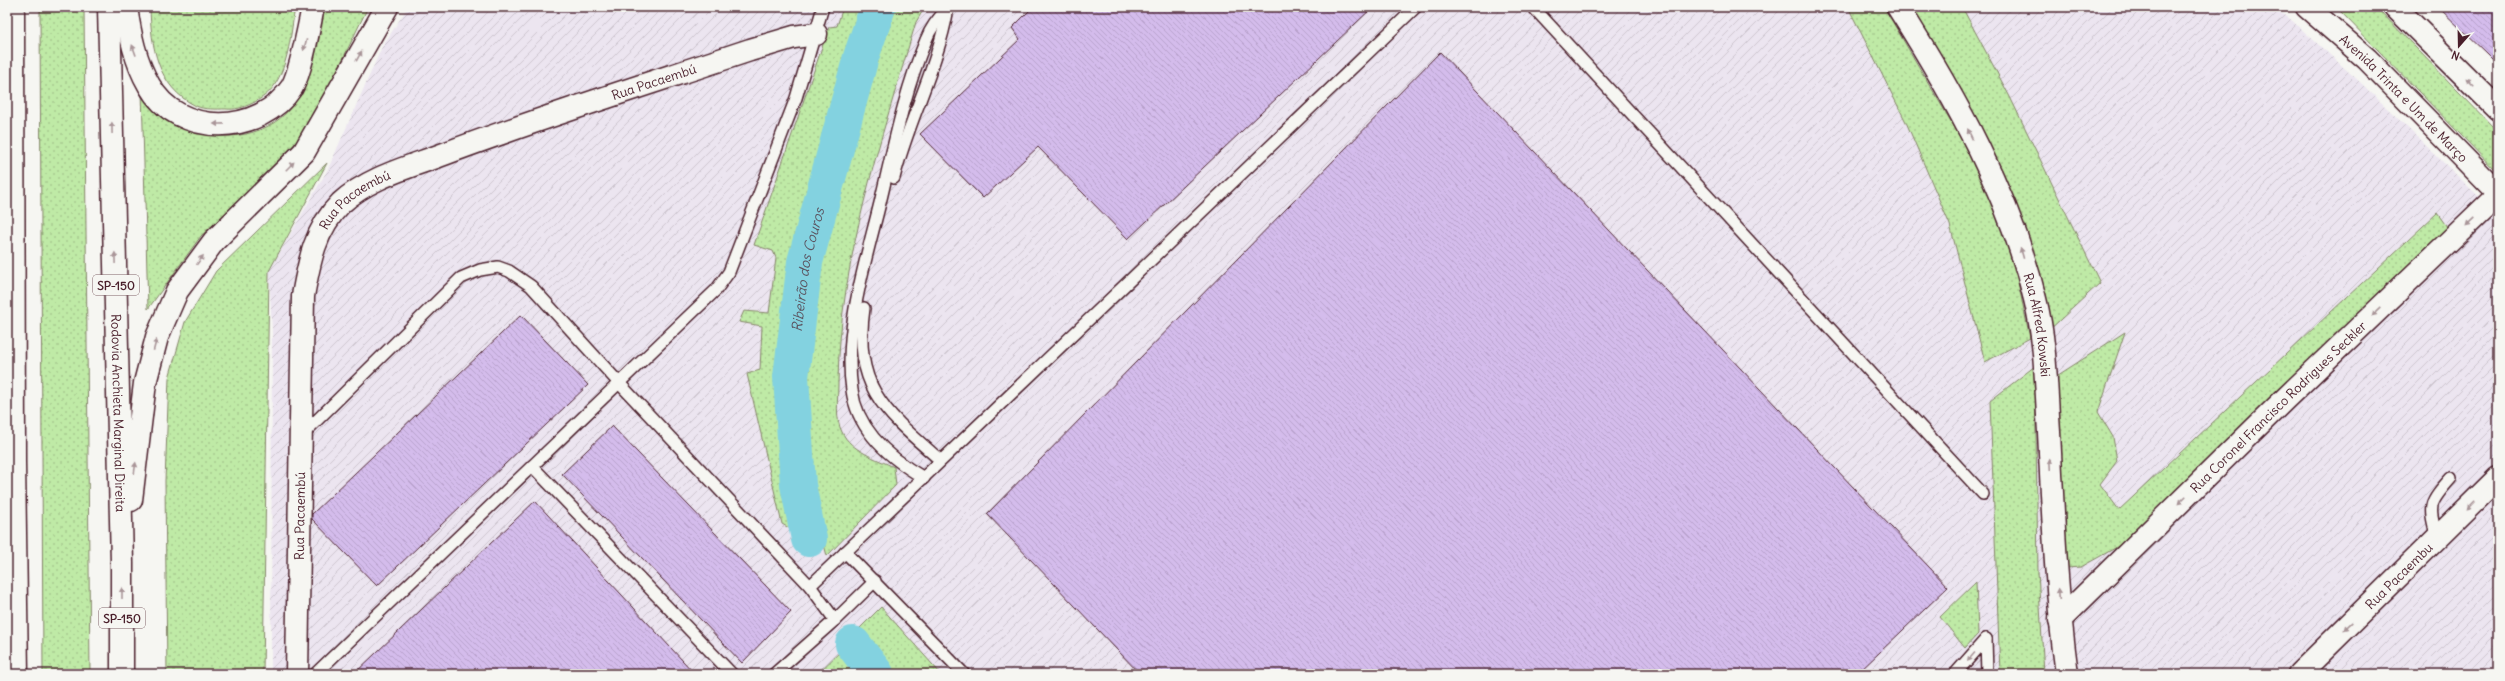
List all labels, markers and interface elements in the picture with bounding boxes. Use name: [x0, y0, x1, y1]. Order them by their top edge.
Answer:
north arrow: [2439, 26, 2479, 66]
street label: Avenida Trinta e Um de Março: [2336, 30, 2472, 166]
one-way arrow: [302, 39, 308, 51]
one-way arrow: [131, 44, 137, 56]
text: N: [2450, 48, 2462, 63]
one-way arrow: [355, 51, 362, 62]
street label: Rua Pacaembú: [609, 60, 699, 104]
one-way arrow: [2465, 77, 2475, 87]
one-way arrow: [109, 121, 115, 134]
one-way arrow: [212, 121, 225, 127]
one-way arrow: [1967, 128, 1973, 139]
one-way arrow: [285, 161, 295, 171]
street label: Rua Pacaembú: [315, 166, 393, 232]
water label: Ribeirão dos Couros: [788, 204, 829, 333]
one-way arrow: [2465, 217, 2475, 227]
one-way arrow: [2019, 246, 2025, 258]
one-way arrow: [112, 251, 118, 264]
one-way arrow: [196, 255, 204, 265]
street label: Rua Alfred Kowski: [2020, 271, 2054, 378]
road number: SP-150: [93, 275, 139, 295]
one-way arrow: [2371, 307, 2381, 316]
street label: Rodovia Anchieta Marginal Direita: [108, 314, 129, 512]
street label: Rua Coronel Francisco Rodrigues Seckler: [2186, 317, 2370, 496]
one-way arrow: [152, 339, 158, 351]
one-way arrow: [2047, 458, 2054, 470]
one-way arrow: [132, 462, 138, 475]
street label: Rua Pacaembú: [290, 471, 309, 560]
one-way arrow: [2177, 495, 2187, 505]
one-way arrow: [2466, 501, 2476, 511]
street label: Rua Pacaembu: [2361, 538, 2436, 613]
one-way arrow: [119, 586, 125, 599]
one-way arrow: [2055, 588, 2062, 600]
road number: SP-150: [99, 608, 145, 628]
one-way arrow: [2343, 621, 2353, 631]
one-way arrow: [1966, 651, 1975, 662]

